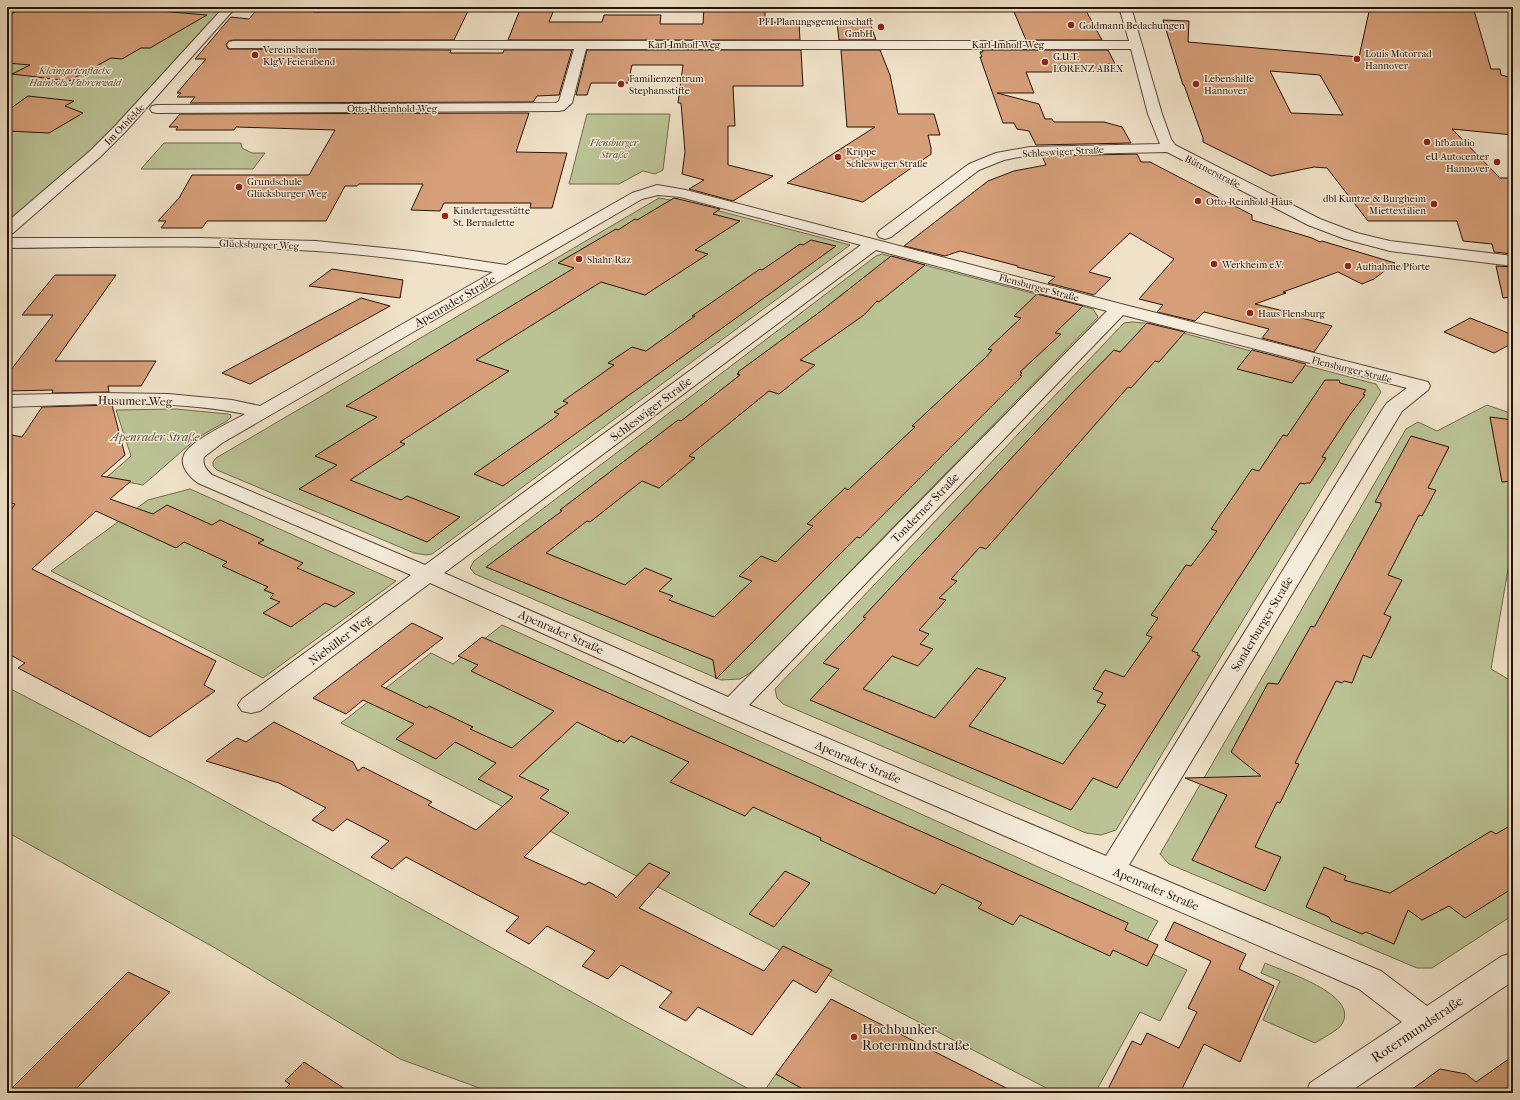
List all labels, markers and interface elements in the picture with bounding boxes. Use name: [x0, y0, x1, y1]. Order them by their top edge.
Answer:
place label: PFI Planungsgemeinschaft GmbH: [759, 16, 873, 40]
marker: Goldmann Bedachungen: [1066, 20, 1076, 30]
place label: Goldmann Bedachungen: [1079, 20, 1185, 32]
marker: PFI Planungsgemeinschaft GmbH: [876, 22, 886, 32]
street label: Karl-Imhoff-Weg: [648, 39, 721, 51]
street label: Karl-Imhoff-Weg: [972, 39, 1045, 51]
place label: Vereinsheim KlgV Feierabend: [262, 44, 336, 68]
place label: Louis Motorrad Hannover: [1365, 48, 1432, 72]
marker: Vereinsheim KlgV Feierabend: [250, 50, 260, 60]
place label: G.U.T. LORENZ ABEX: [1053, 51, 1124, 75]
marker: Louis Motorrad Hannover: [1352, 54, 1362, 64]
marker: G.U.T. LORENZ ABEX: [1040, 57, 1050, 67]
park label: Kleingartenfläche Hainholz-Vahrenwald: [28, 65, 123, 89]
place label: Familienzentrum Stephansstifte: [629, 73, 704, 97]
place label: Lebenshilfe Hannover: [1204, 73, 1254, 97]
marker: Familienzentrum Stephansstifte: [616, 79, 626, 89]
marker: Lebenshilfe Hannover: [1191, 79, 1201, 89]
street label: Im Othfelde: [102, 102, 147, 148]
street label: Otto-Rheinhold-Weg: [347, 103, 438, 115]
park label: Flensburger Straße: [589, 137, 640, 161]
marker: hfb.audio: [1422, 137, 1432, 147]
place label: hfb.audio: [1435, 137, 1475, 149]
street label: Schleswiger Straße: [1022, 144, 1104, 160]
place label: Krippe Schleswiger Straße: [846, 146, 928, 170]
place label: eU Autocenter Hannover: [1426, 151, 1490, 175]
marker: Krippe Schleswiger Straße: [833, 152, 843, 162]
street label: Büttnerstraße: [1183, 153, 1242, 191]
marker: eU Autocenter Hannover: [1492, 157, 1502, 167]
place label: Grundschule Glücksburger Weg: [247, 176, 327, 200]
marker: Grundschule Glücksburger Weg: [234, 182, 244, 192]
place label: dbl Kuntze & Burgheim Miettextilien: [1323, 193, 1427, 217]
marker: Otto-Reinhold-Haus: [1193, 196, 1203, 206]
place label: Otto-Reinhold-Haus: [1206, 196, 1293, 208]
marker: dbl Kuntze & Burgheim Miettextilien: [1429, 199, 1439, 209]
place label: Kindertagesstätte St. Bernadette: [453, 205, 530, 229]
marker: Kindertagesstätte St. Bernadette: [440, 211, 450, 221]
street label: Glücksburger Weg: [219, 238, 300, 252]
marker: Shahr Raz: [574, 254, 584, 264]
place label: Shahr Raz: [587, 254, 631, 266]
marker: Werkheim e.V.: [1209, 259, 1219, 269]
place label: Werkheim e.V.: [1221, 259, 1283, 271]
marker: Aufnahme/Pforte: [1343, 261, 1353, 271]
place label: Aufnahme/Pforte: [1355, 261, 1430, 273]
street label: Apenrader Straße: [411, 272, 498, 330]
street label: Flensburger Straße: [997, 272, 1080, 304]
marker: Haus Flensburg: [1245, 308, 1255, 318]
place label: Haus Flensburg: [1258, 308, 1326, 320]
street label: Flensburger Straße: [1310, 354, 1393, 386]
street label: Schleswiger Straße: [608, 374, 694, 444]
street label: Husumer Weg: [98, 393, 173, 409]
park label: Apenrader Straße: [109, 430, 201, 444]
street label: Tonderner Straße: [888, 470, 962, 546]
street label: Sonderburger Straße: [1228, 574, 1296, 674]
street label: Apenrader Straße: [515, 607, 606, 657]
street label: Niebüller Weg: [306, 612, 375, 668]
street label: Apenrader Straße: [812, 737, 903, 786]
street label: Apenrader Straße: [1110, 864, 1201, 913]
street label: Rotermundstraße: [1368, 992, 1467, 1066]
place label: Hochbunker Rotermundstraße: [862, 1021, 969, 1054]
marker: Hochbunker Rotermundstraße: [849, 1032, 859, 1042]

